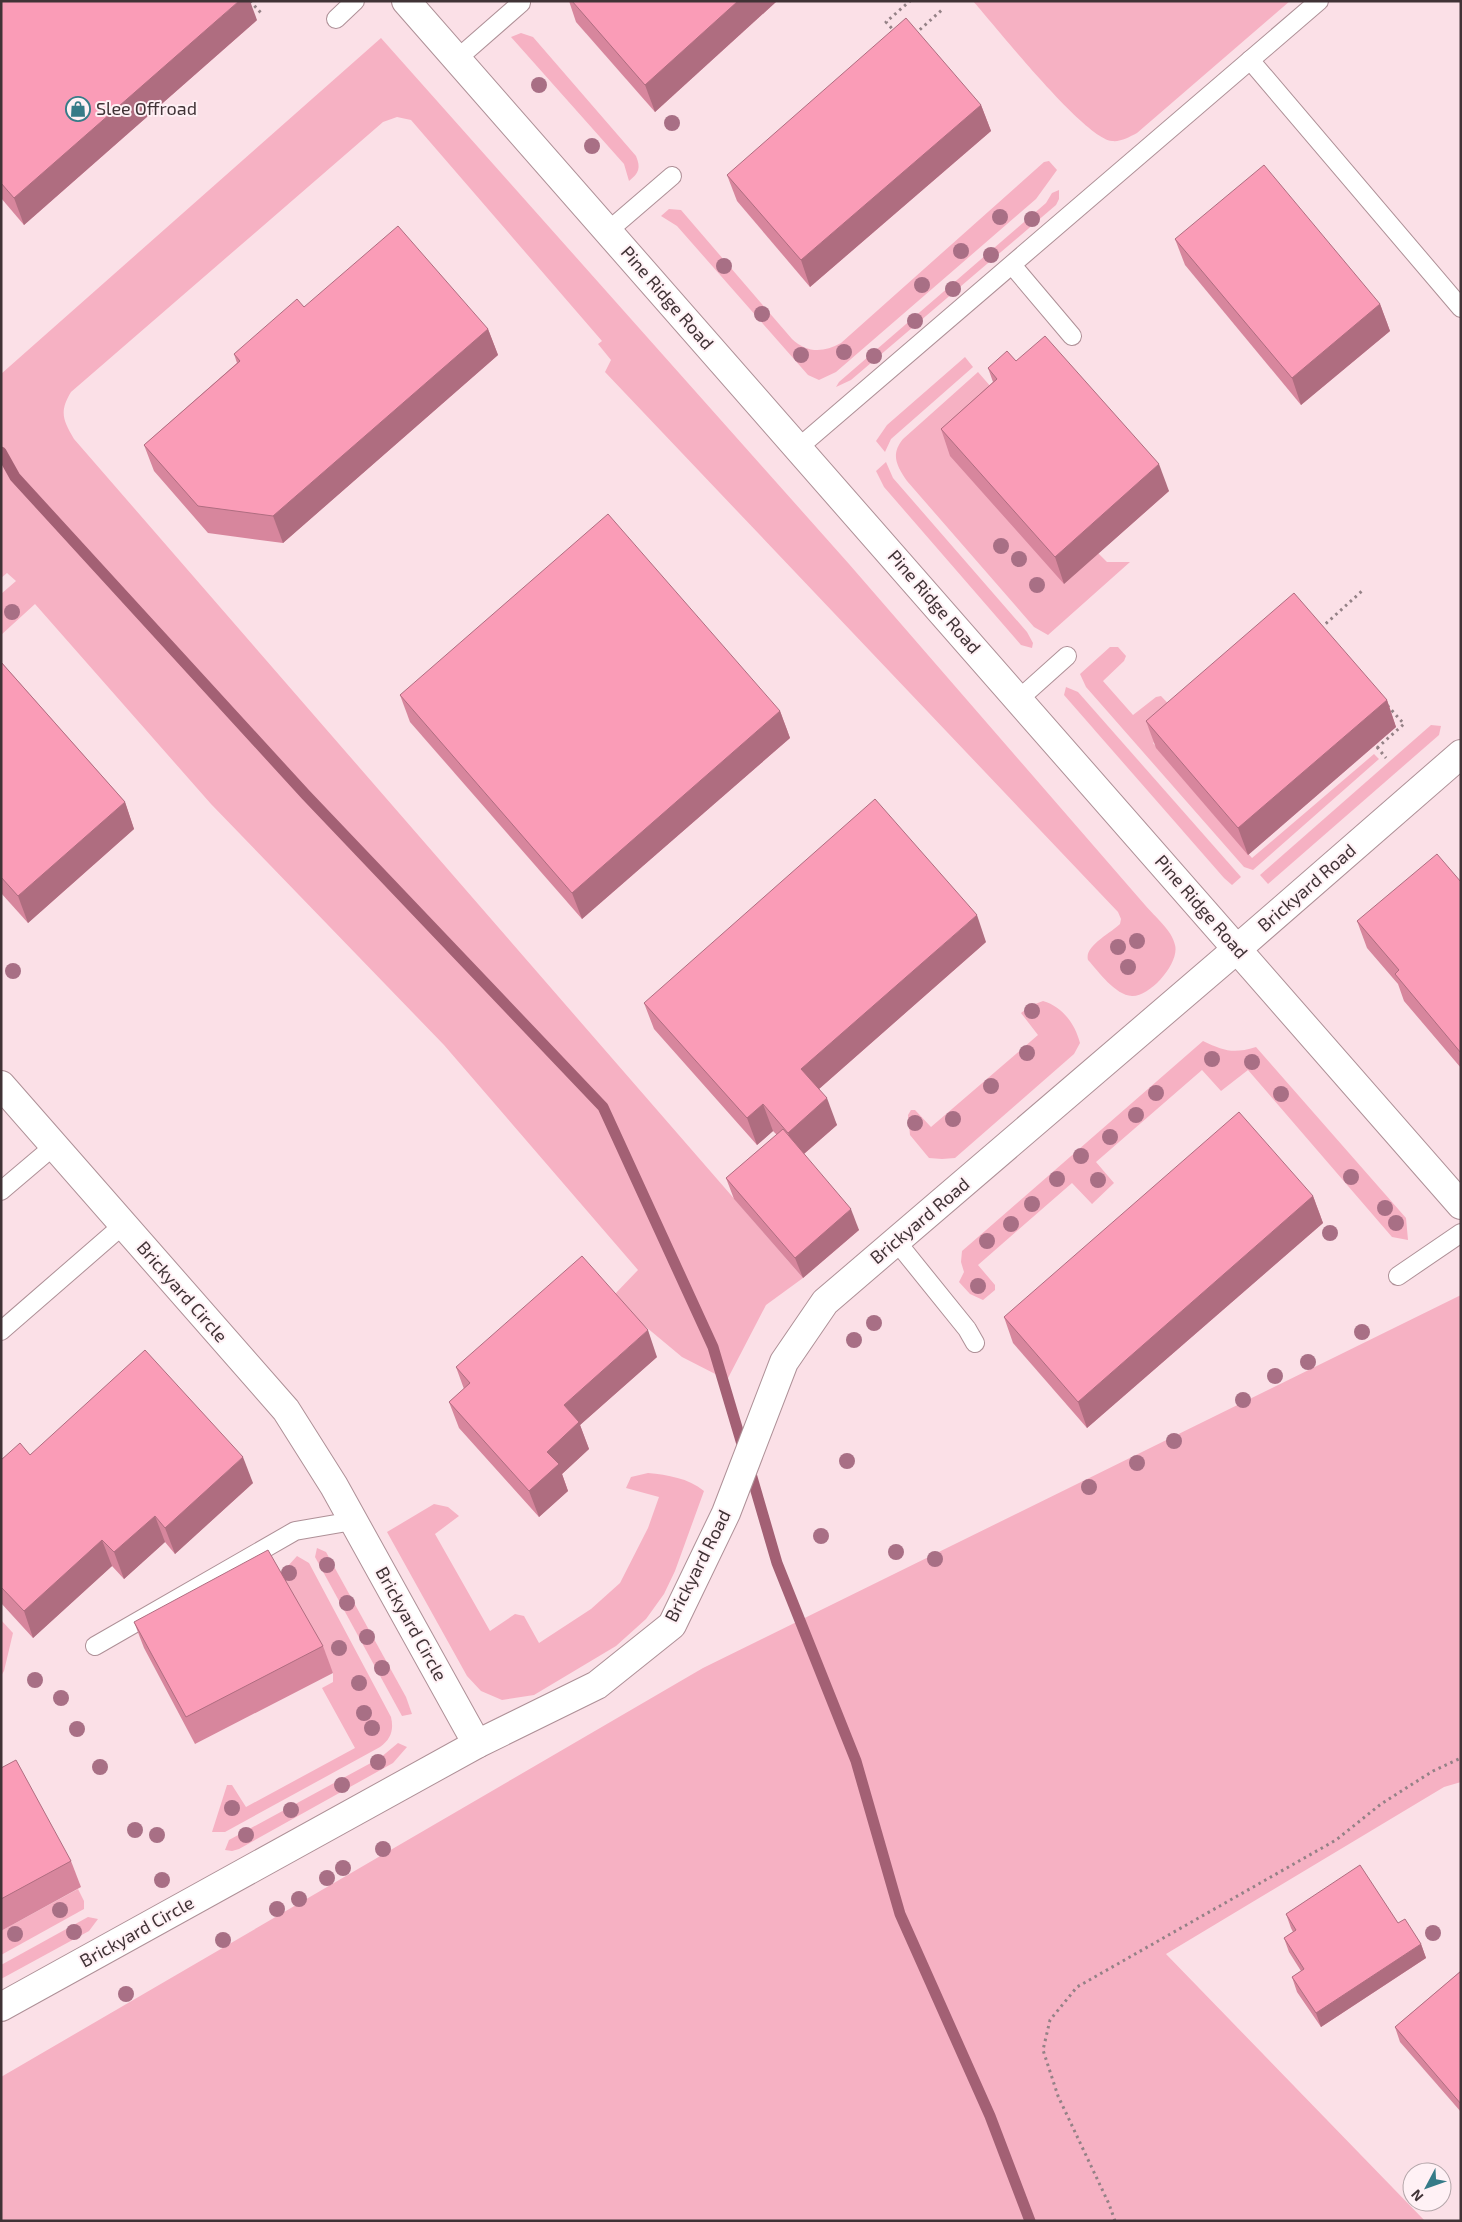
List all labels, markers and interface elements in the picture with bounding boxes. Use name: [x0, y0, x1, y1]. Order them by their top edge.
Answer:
shop icon: Slee Offroad: [65, 96, 91, 122]
place label: Slee Offroad: [96, 97, 197, 119]
street label: Pine Ridge Road: [617, 241, 719, 354]
street label: Pine Ridge Road: [884, 545, 986, 658]
street label: Brickyard Road: [1253, 839, 1360, 936]
street label: Pine Ridge Road: [1151, 850, 1253, 963]
street label: Brickyard Road: [865, 1172, 974, 1268]
street label: Brickyard Circle: [133, 1236, 233, 1346]
street label: Brickyard Road: [659, 1506, 735, 1625]
street label: Brickyard Circle: [371, 1563, 452, 1684]
street label: Brickyard Circle: [76, 1891, 197, 1972]
north arrow: [1402, 2162, 1452, 2212]
text: N: [1407, 2186, 1427, 2205]

